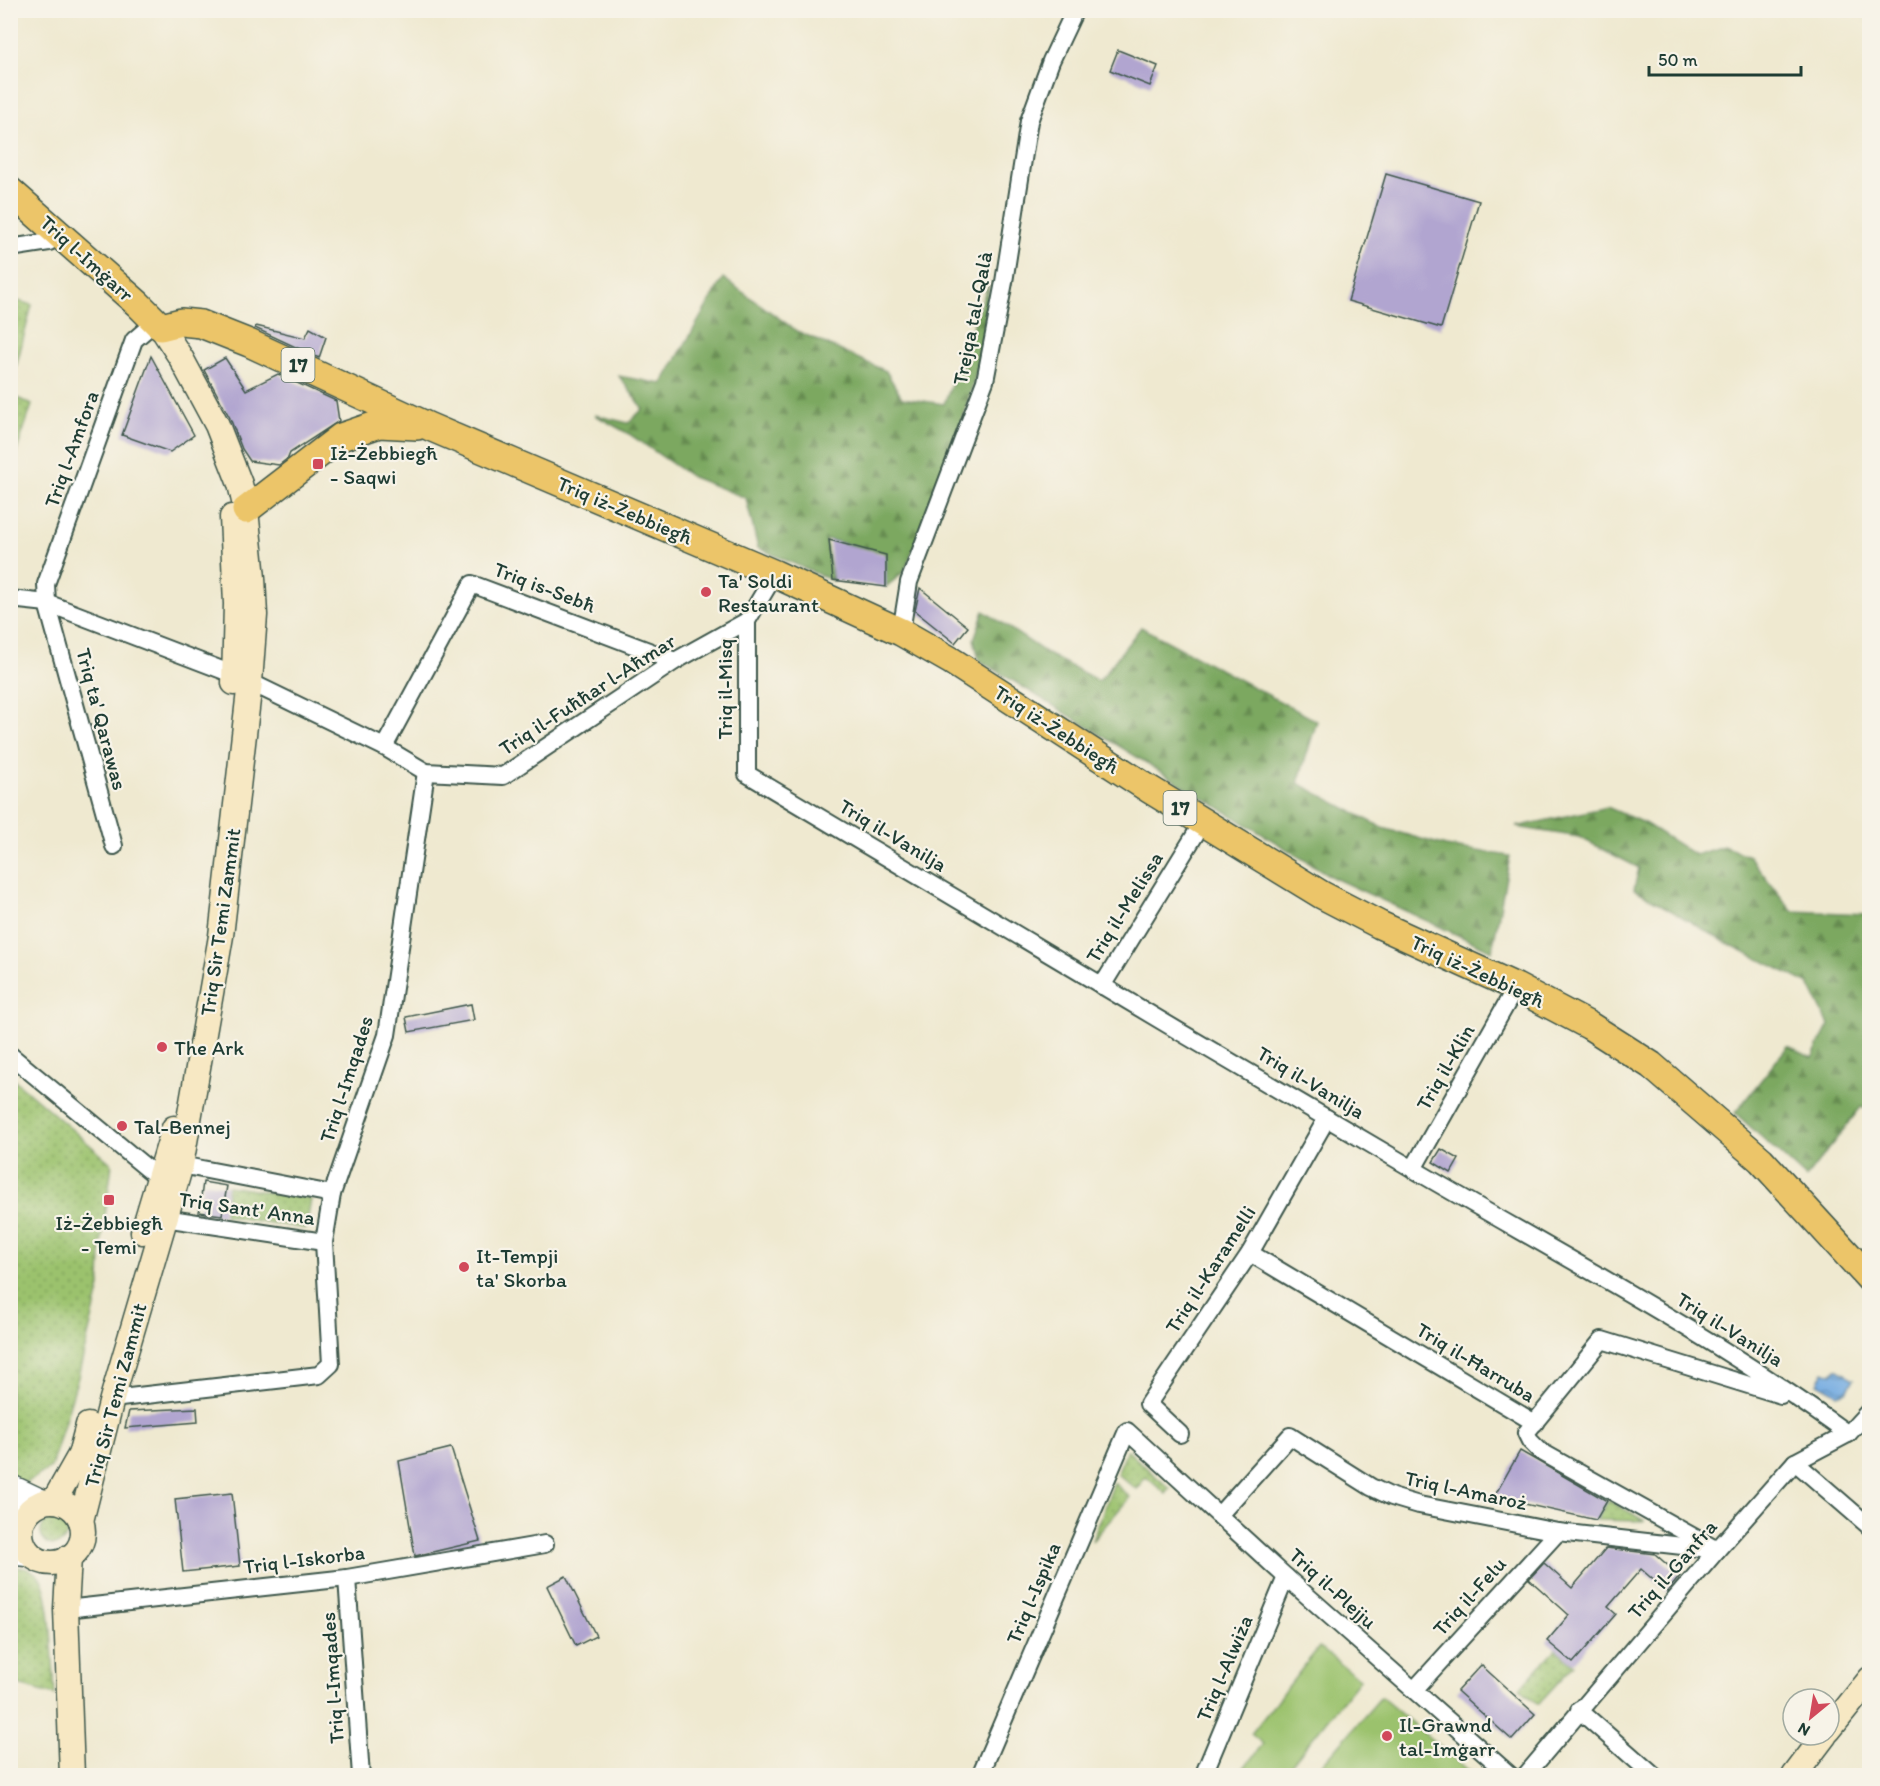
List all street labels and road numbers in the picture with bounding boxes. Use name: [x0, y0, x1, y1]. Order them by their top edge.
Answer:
street label: Triq l-Imġarr: [35, 210, 139, 307]
street label: Trejqa tal-Qalà: [947, 249, 997, 387]
road number: 17: [282, 348, 314, 382]
street label: Triq l-Amfora: [38, 387, 104, 511]
street label: Triq iż-Żebbiegħ: [554, 470, 697, 550]
street label: Triq is-Sebħ: [491, 556, 600, 618]
street label: Triq il-Fuħħar l-Aħmar: [494, 627, 680, 760]
street label: Triq il-Misq: [712, 638, 737, 740]
street label: Triq ta' Qarawas: [71, 645, 133, 793]
street label: Triq iż-Żebbiegħ: [990, 679, 1125, 779]
road number: 17: [1164, 791, 1196, 825]
street label: Triq il-Vanilja: [835, 793, 951, 877]
street label: Triq Sir Temi Zammit: [194, 826, 246, 1018]
street label: Triq il-Melissa: [1080, 847, 1168, 967]
street label: Triq iż-Żebbiegħ: [1407, 929, 1549, 1013]
street label: Triq l-Imqades: [314, 1013, 378, 1145]
street label: Triq il-Klin: [1410, 1020, 1480, 1114]
street label: Triq il-Vanilja: [1253, 1040, 1369, 1124]
street label: Triq Sant' Anna: [177, 1186, 317, 1230]
street label: Triq il-Karamelli: [1160, 1201, 1260, 1337]
street label: Triq il-Vanilja: [1672, 1286, 1788, 1372]
street label: Triq Sir Temi Zammit: [78, 1300, 152, 1490]
street label: Triq il-Ħarruba: [1412, 1317, 1540, 1407]
street label: Triq l-Amaroż: [1403, 1465, 1530, 1515]
street label: Triq il-Ganfra: [1622, 1514, 1722, 1624]
street label: Triq l-Ispika: [1000, 1538, 1066, 1648]
street label: Triq l-Iskorba: [242, 1539, 366, 1579]
street label: Triq il-Plejju: [1284, 1542, 1382, 1634]
street label: Triq il-Felu: [1427, 1551, 1511, 1641]
street label: Triq l-Imqades: [315, 1611, 349, 1745]
street label: Triq l-Alwiża: [1190, 1611, 1258, 1725]

